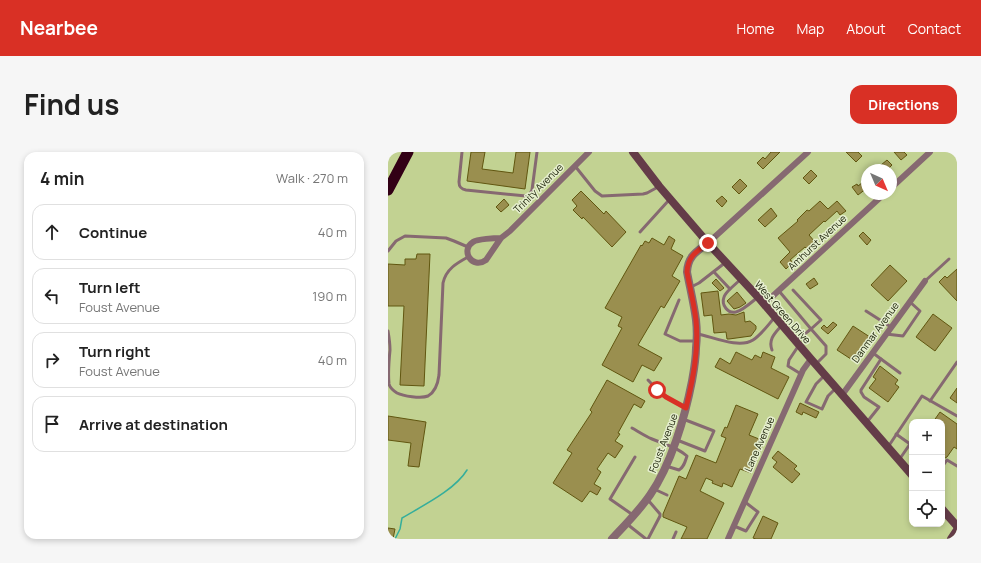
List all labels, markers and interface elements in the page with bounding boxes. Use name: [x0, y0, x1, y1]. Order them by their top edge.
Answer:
text: Nearbee: [20, 15, 98, 41]
text: Home: [737, 19, 774, 38]
text: Map: [796, 19, 824, 38]
text: About: [846, 19, 886, 38]
text: Contact: [908, 19, 961, 38]
text: Find us: [24, 85, 119, 123]
button: Directions: [850, 85, 957, 124]
street label: Trinity Avenue: [510, 160, 566, 216]
north arrow: [861, 164, 897, 200]
text: 4 min: [40, 167, 84, 190]
text: Walk · 270 m: [276, 169, 348, 187]
street label: Amhurst Avenue: [785, 211, 850, 273]
icon: ahead: [41, 221, 63, 243]
text: Continue: [79, 222, 147, 243]
text: 40 m: [318, 223, 347, 241]
route end: [699, 234, 717, 252]
text: Turn left: [79, 277, 141, 298]
street label: West Green Drive: [752, 277, 814, 347]
icon: left: [41, 285, 63, 307]
text: 190 m: [312, 287, 347, 305]
text: Foust Avenue: [79, 298, 160, 316]
street label: Danmar Avenue: [848, 299, 902, 365]
text: Turn right: [79, 341, 150, 362]
icon: right: [41, 349, 63, 371]
text: 40 m: [318, 351, 347, 369]
text: Foust Avenue: [79, 362, 160, 380]
route start: [648, 381, 666, 399]
street label: Foust Avenue: [645, 411, 681, 475]
icon: arrive: [41, 413, 63, 435]
text: Arrive at destination: [79, 414, 228, 435]
street label: Lane Avenue: [741, 414, 777, 474]
map controls: [909, 419, 945, 527]
button: +: [909, 419, 945, 455]
button: −: [909, 455, 945, 491]
button: locate: [909, 491, 945, 527]

